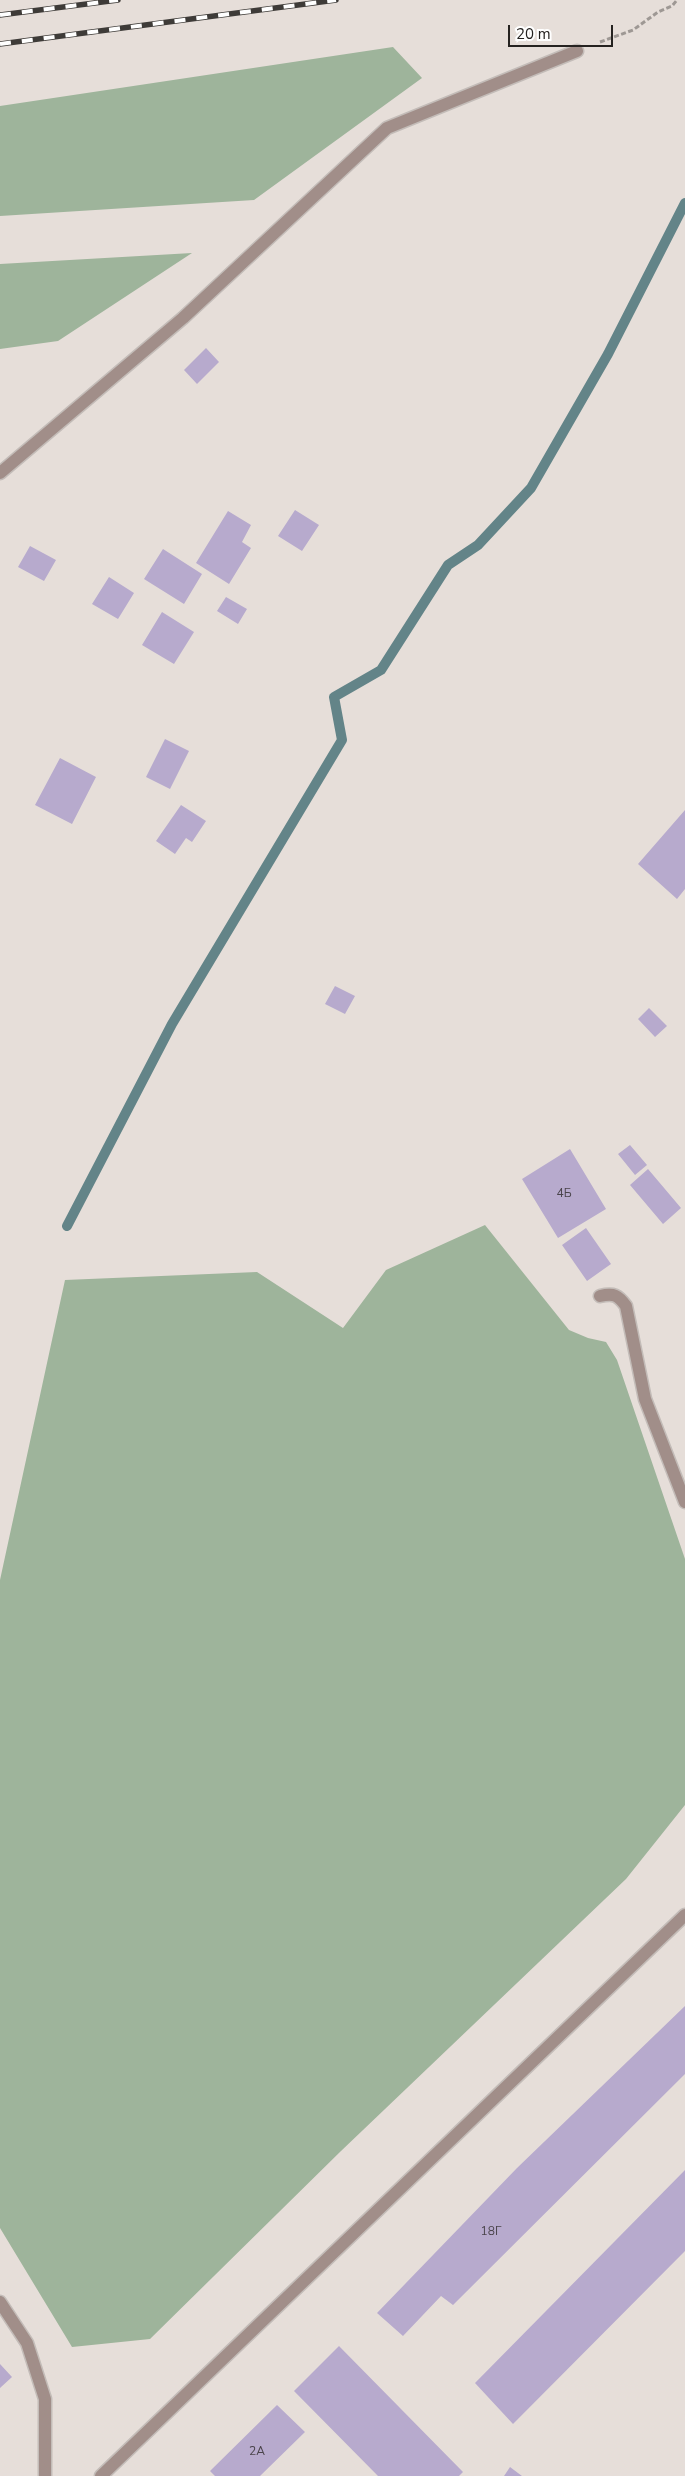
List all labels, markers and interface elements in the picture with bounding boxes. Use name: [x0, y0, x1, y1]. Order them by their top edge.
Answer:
scale bar: [510, 15, 615, 47]
text: 20 m: [516, 24, 551, 44]
house number: 4Б: [556, 1187, 572, 1201]
house number: 18Г: [481, 2225, 501, 2239]
house number: 2А: [249, 2445, 265, 2459]

